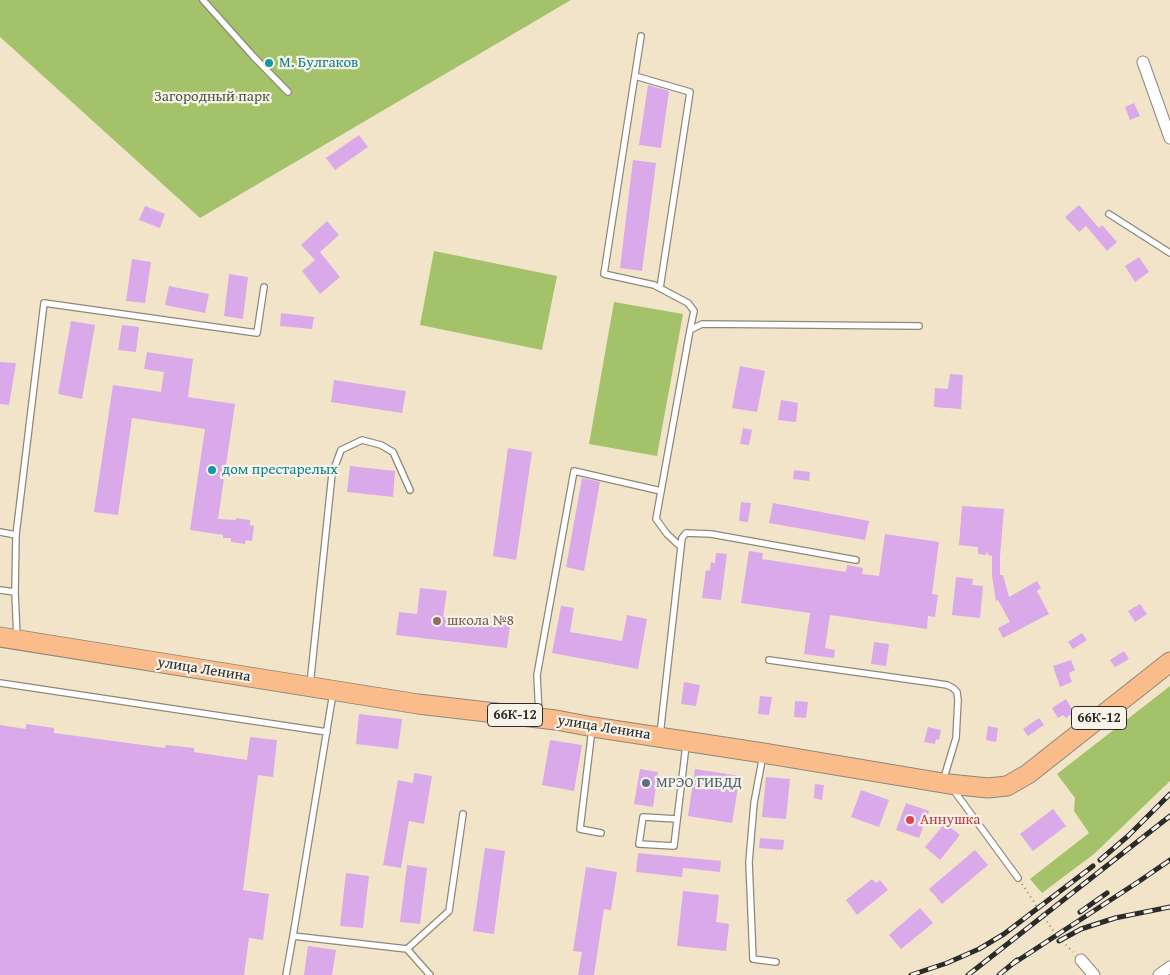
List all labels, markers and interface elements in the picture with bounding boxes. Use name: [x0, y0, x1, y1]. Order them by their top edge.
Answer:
place label: М. Булгаков: [279, 54, 358, 72]
marker: М. Булгаков: [263, 57, 275, 69]
park label: Загородный парк: [154, 88, 270, 106]
place label: дом престарелых: [222, 461, 338, 479]
marker: дом престарелых: [206, 464, 218, 476]
place label: школа №8: [447, 612, 514, 630]
marker: школа №8: [431, 615, 443, 627]
street label: улица Ленина: [156, 654, 252, 686]
road number: 66К-12: [488, 704, 542, 726]
road number: 66К-12: [1072, 706, 1126, 730]
street label: улица Ленина: [556, 712, 652, 744]
place label: МРЭО ГИБДД: [656, 774, 742, 792]
marker: МРЭО ГИБДД: [640, 777, 652, 789]
place label: Аннушка: [920, 811, 980, 829]
marker: Аннушка: [904, 814, 916, 826]

